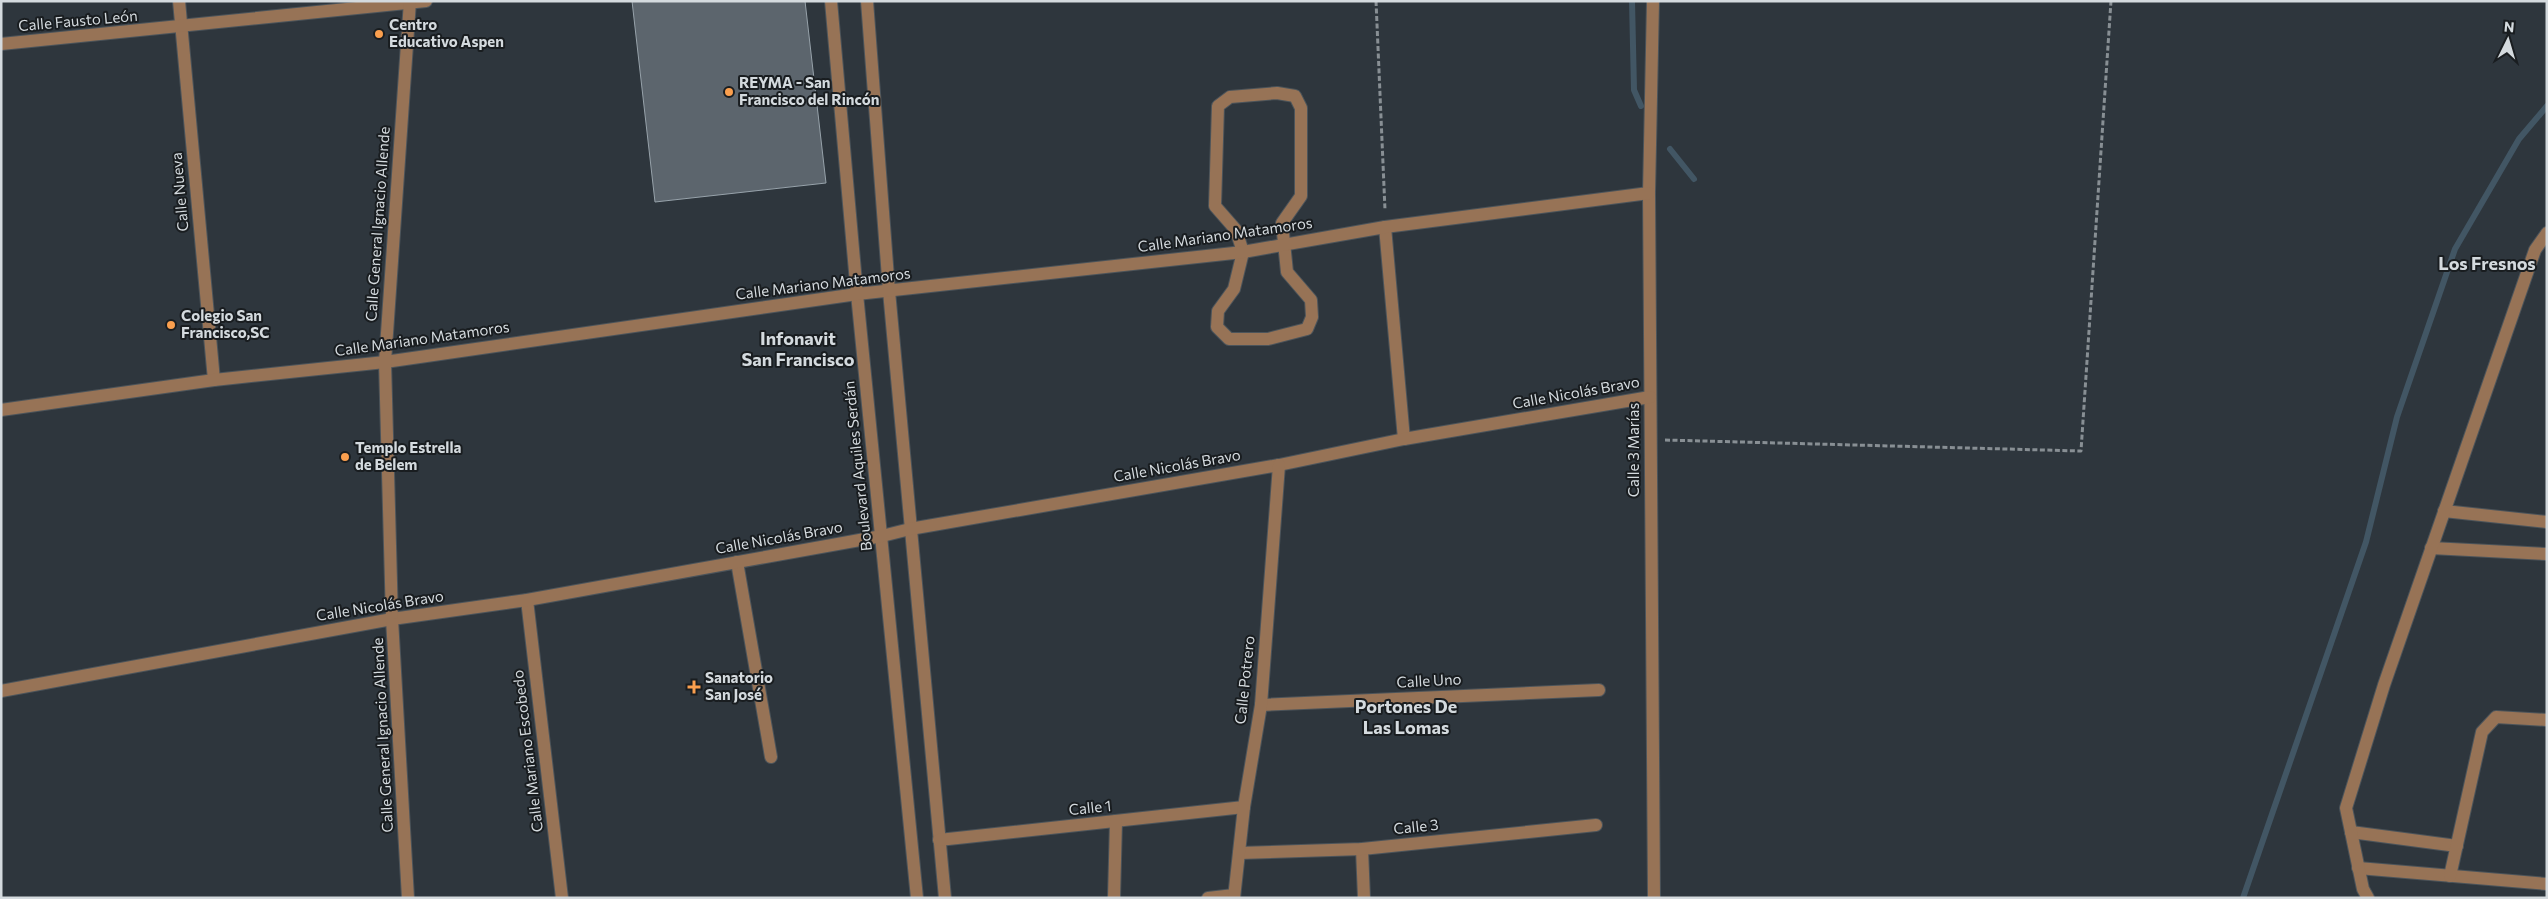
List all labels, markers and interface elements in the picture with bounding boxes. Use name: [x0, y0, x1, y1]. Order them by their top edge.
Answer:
street label: Calle Fausto León: [17, 6, 138, 34]
place label: Centro Educativo Aspen: [389, 15, 504, 50]
north arrow: [2483, 15, 2533, 65]
text: N: [2503, 18, 2515, 35]
marker: Centro Educativo Aspen: [373, 28, 385, 40]
place label: REYMA - San Francisco del Rincón: [739, 73, 879, 108]
marker: REYMA - San Francisco del Rincón: [723, 86, 735, 98]
street label: Calle General Ignacio Allende: [361, 126, 393, 322]
street label: Calle Nueva: [167, 152, 191, 232]
street label: Calle Mariano Matamoros: [1136, 213, 1314, 255]
district label: Los Fresnos: [2438, 252, 2536, 274]
street label: Calle Mariano Matamoros: [734, 263, 912, 303]
place label: Colegio San Francisco,SC: [181, 306, 270, 341]
street label: Calle Mariano Matamoros: [333, 317, 511, 359]
marker: Colegio San Francisco,SC: [165, 319, 177, 331]
district label: Infonavit San Francisco: [741, 327, 855, 370]
street label: Calle Nicolás Bravo: [1511, 372, 1641, 412]
street label: Boulevard Aquiles Serdán: [839, 380, 875, 552]
street label: Calle 3 Marías: [1624, 403, 1642, 497]
place label: Templo Estrella de Belem: [355, 438, 461, 473]
street label: Calle Nicolás Bravo: [1112, 445, 1242, 485]
marker: Templo Estrella de Belem: [339, 451, 351, 463]
street label: Calle Nicolás Bravo: [714, 517, 844, 557]
street label: Calle Nicolás Bravo: [315, 586, 445, 624]
street label: Calle Potrero: [1230, 635, 1258, 725]
street label: Calle General Ignacio Allende: [368, 637, 396, 833]
place label: Sanatorio San José: [705, 668, 773, 703]
street label: Calle Mariano Escobedo: [508, 669, 546, 833]
street label: Calle Uno: [1396, 669, 1462, 691]
marker: Sanatorio San José: [687, 680, 701, 694]
district label: Portones De Las Lomas: [1355, 695, 1457, 738]
street label: Calle 1: [1068, 796, 1112, 818]
street label: Calle 3: [1393, 815, 1439, 837]

